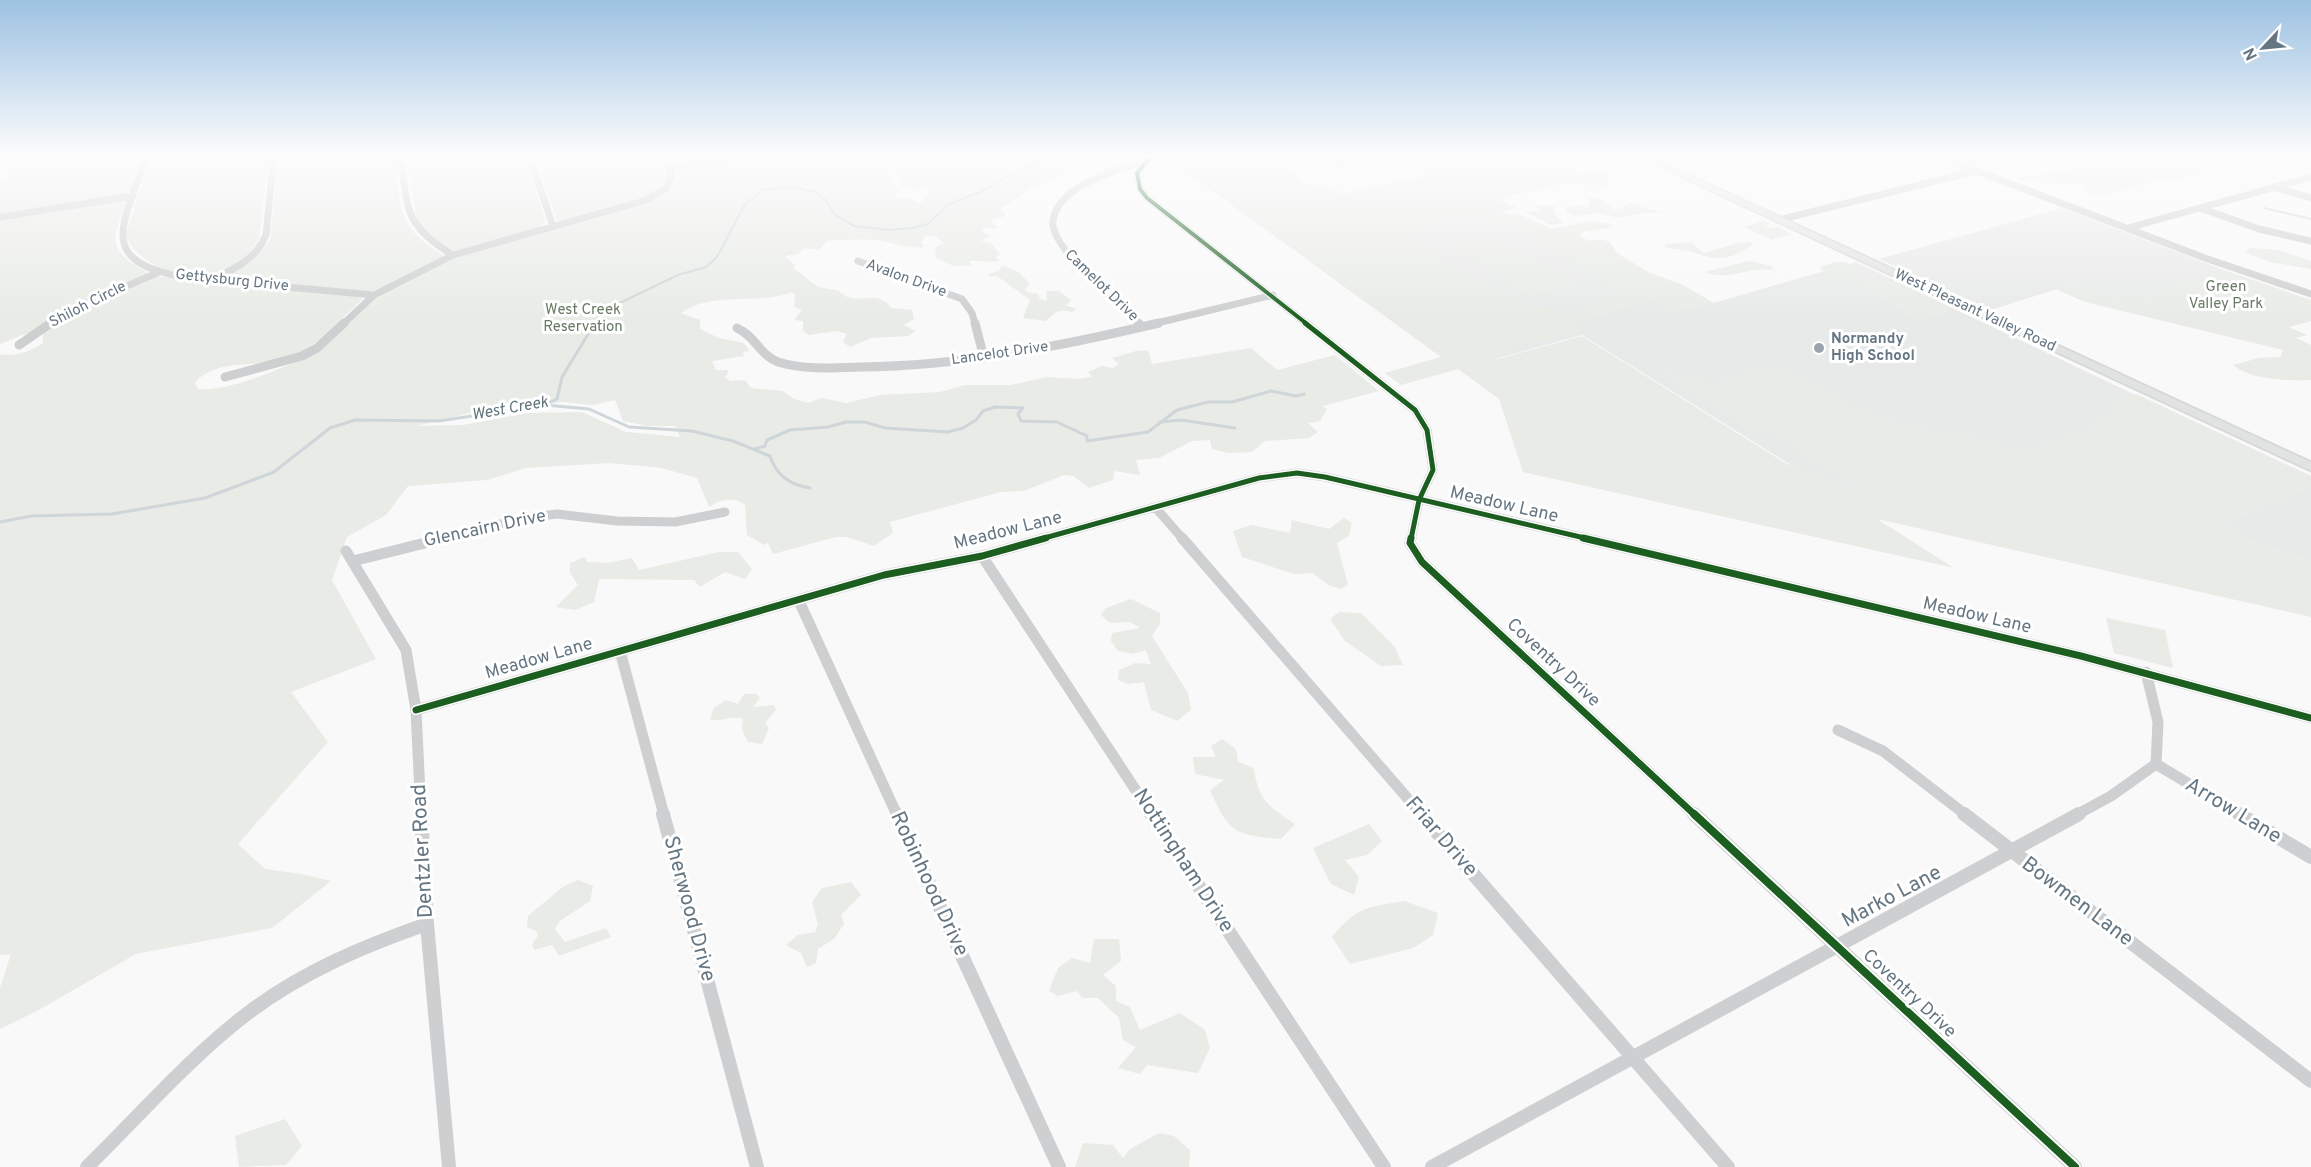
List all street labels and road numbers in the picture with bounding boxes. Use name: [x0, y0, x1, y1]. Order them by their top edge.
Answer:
street label: Camelot Drive: [1060, 246, 1142, 326]
street label: Avalon Drive: [863, 256, 949, 302]
street label: West Pleasant Valley Road: [1891, 265, 2059, 357]
street label: Gettysburg Drive: [174, 266, 290, 296]
street label: Shiloh Circle: [46, 277, 130, 333]
street label: Lancelot Drive: [950, 338, 1050, 370]
street label: Meadow Lane: [1447, 481, 1561, 529]
street label: Glencairn Drive: [422, 505, 548, 553]
street label: Meadow Lane: [951, 506, 1065, 556]
street label: Meadow Lane: [1920, 592, 2034, 640]
street label: Coventry Drive: [1501, 614, 1605, 712]
street label: Meadow Lane: [483, 633, 595, 685]
street label: Arrow Lane: [2180, 772, 2286, 850]
street label: Dentzler Road: [406, 783, 440, 919]
street label: Nottingham Drive: [1126, 784, 1240, 938]
street label: Friar Drive: [1399, 791, 1483, 883]
street label: Robinhood Drive: [884, 807, 974, 961]
street label: Sherwood Drive: [657, 833, 721, 985]
street label: Bowmen Lane: [2016, 851, 2138, 953]
street label: Marko Lane: [1837, 859, 1947, 935]
street label: Coventry Drive: [1857, 945, 1961, 1043]

